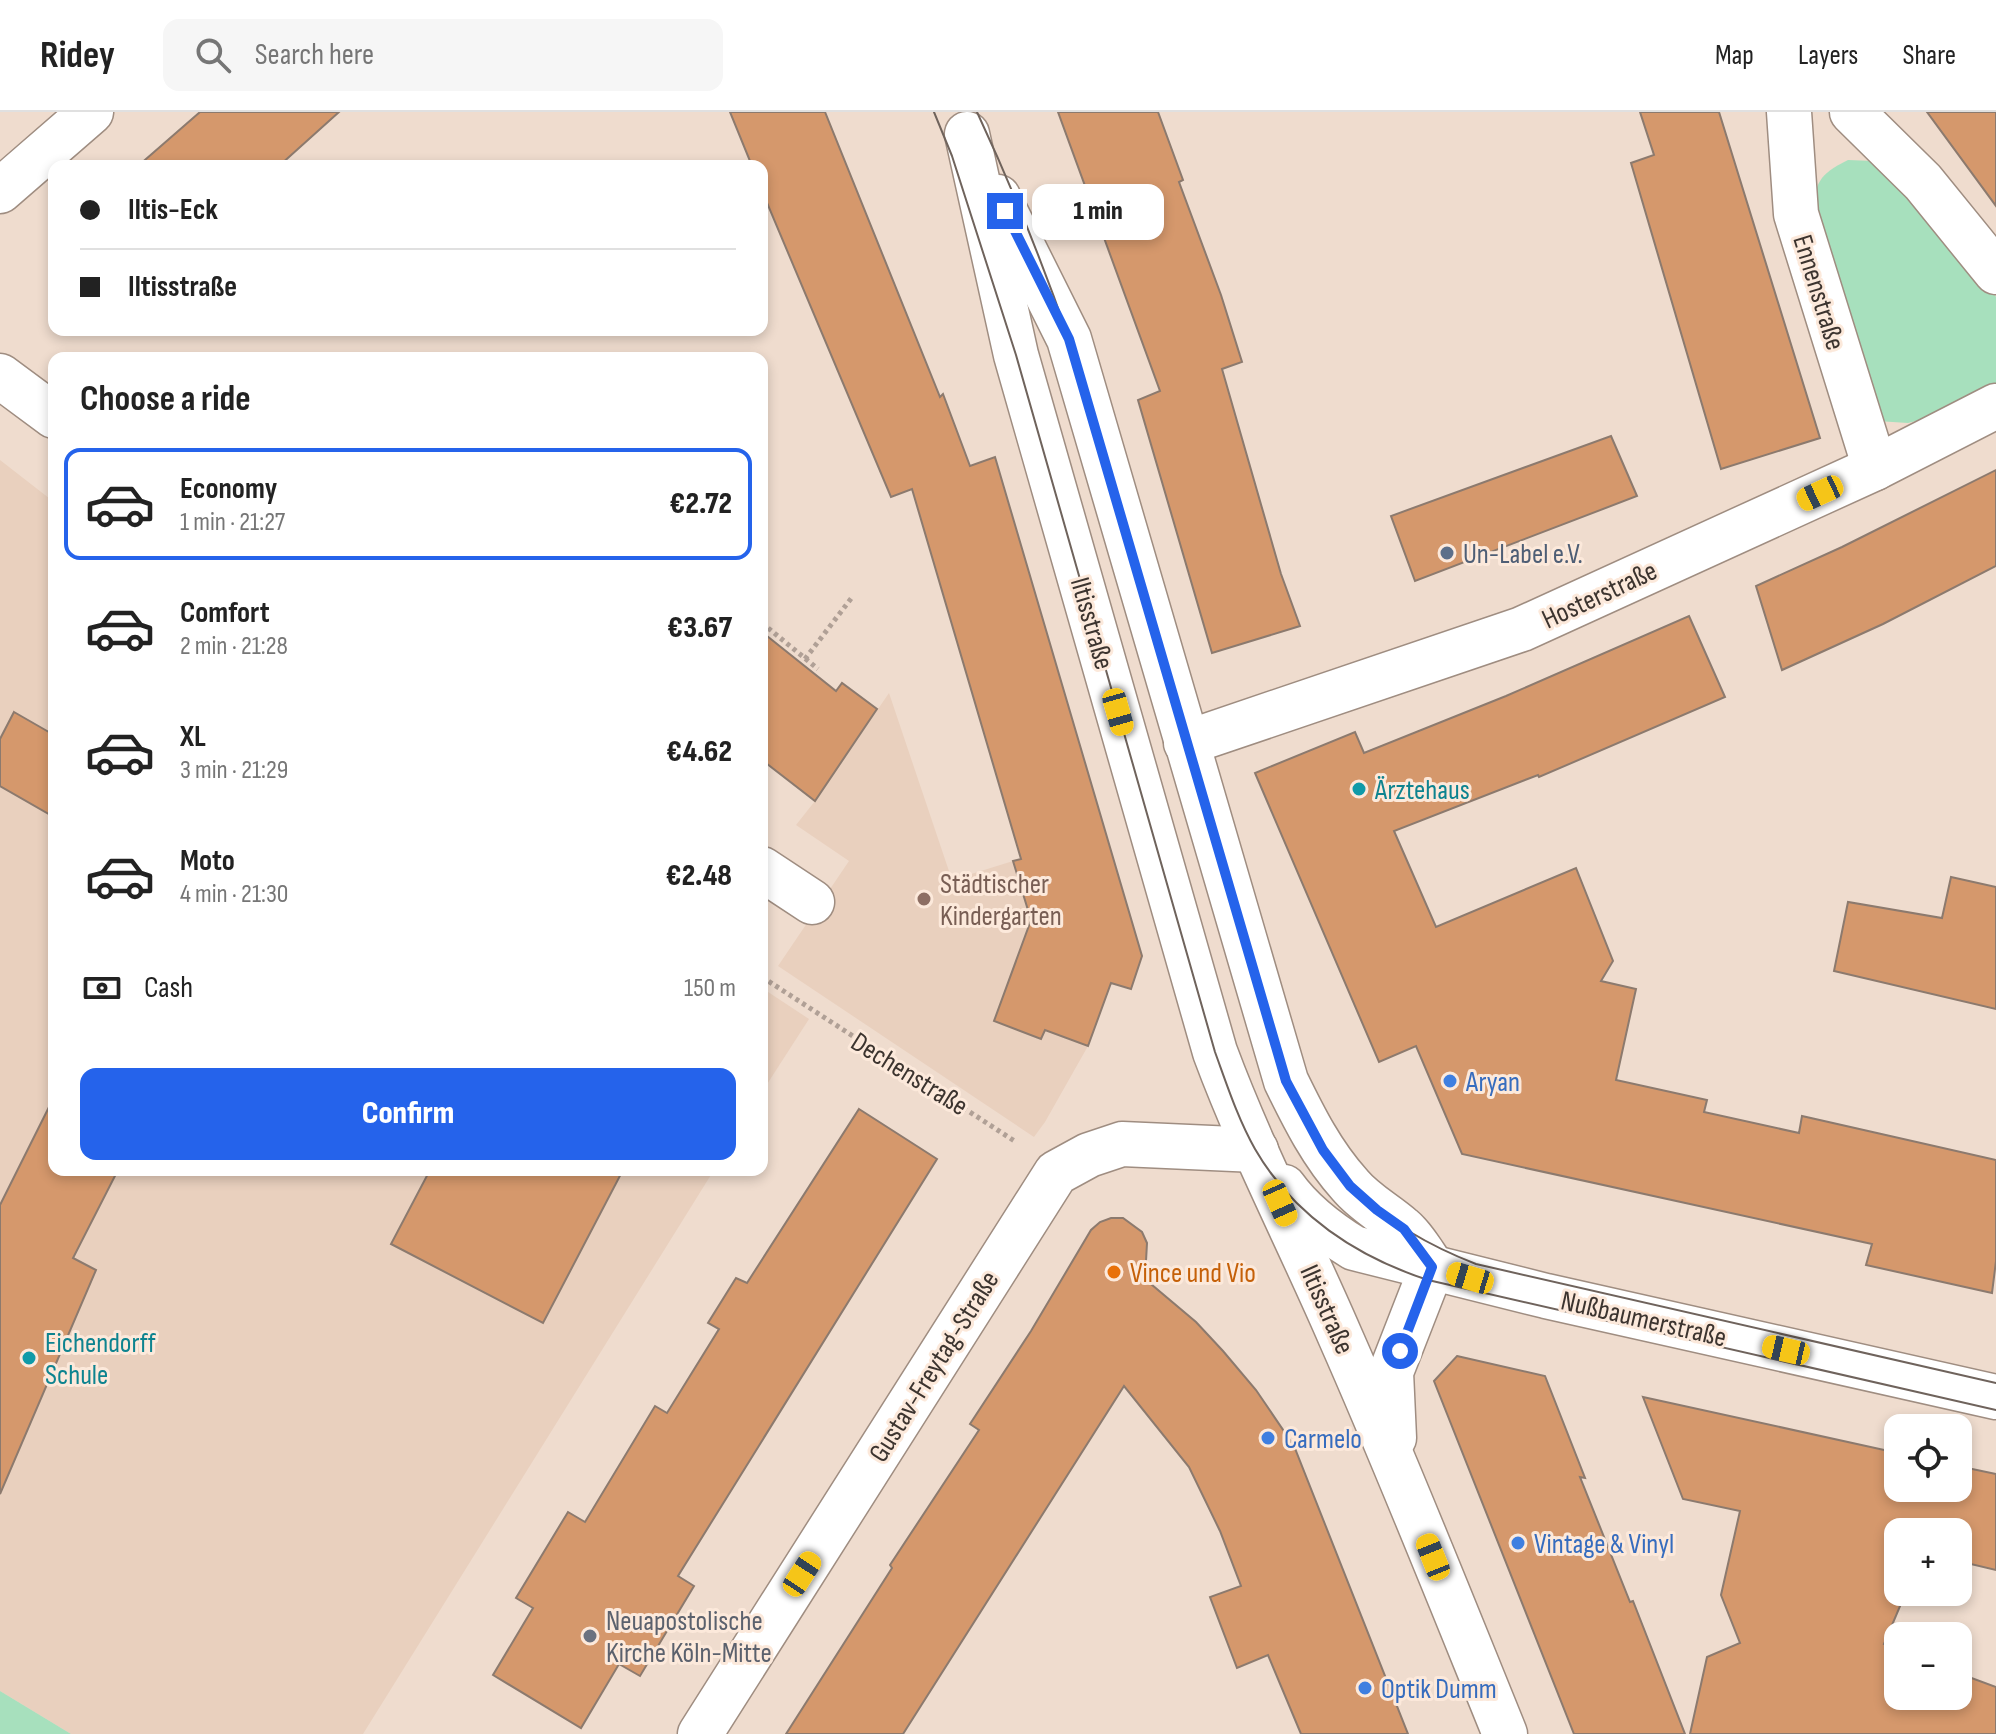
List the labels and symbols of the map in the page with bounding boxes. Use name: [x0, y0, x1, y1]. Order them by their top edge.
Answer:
callout: 1 min: [1033, 183, 1165, 239]
route end: [987, 193, 1023, 229]
street label: Ennenstraße: [1785, 231, 1852, 354]
car: [1793, 472, 1847, 514]
place label: Un-Label e.V.: [1463, 538, 1583, 571]
marker: Un-Label e.V.: [1438, 544, 1456, 562]
street label: Hosterstraße: [1537, 554, 1662, 636]
street label: Iltisstraße: [1063, 574, 1120, 673]
car: [1100, 686, 1136, 738]
place label: Ärztehaus: [1374, 774, 1470, 807]
marker: Ärztehaus: [1350, 780, 1368, 798]
place label: Städtischer Kindergarten: [940, 868, 1062, 933]
marker: Städtischer Kindergarten: [915, 890, 933, 908]
street label: Dechenstraße: [845, 1025, 974, 1123]
place label: Aryan: [1465, 1066, 1520, 1099]
marker: Aryan: [1441, 1072, 1459, 1090]
car: [1259, 1176, 1301, 1230]
place label: Vince und Vio: [1130, 1257, 1256, 1290]
street label: Iltisstraße: [1292, 1260, 1361, 1359]
car: [1444, 1260, 1496, 1296]
marker: Vince und Vio: [1105, 1263, 1123, 1281]
street label: Gustav-Freytag-Straße: [862, 1265, 1006, 1468]
street label: Nußbaumerstraße: [1558, 1284, 1730, 1355]
place label: Eichendorff Schule: [45, 1327, 157, 1392]
route start: [1382, 1333, 1418, 1369]
car: [1760, 1333, 1812, 1367]
marker: Eichendorff Schule: [20, 1349, 38, 1367]
place label: Carmelo: [1284, 1423, 1362, 1456]
marker: Carmelo: [1259, 1429, 1277, 1447]
place label: Vintage & Vinyl: [1534, 1528, 1674, 1561]
car: [1413, 1530, 1453, 1584]
marker: Vintage & Vinyl: [1509, 1534, 1527, 1552]
car: [779, 1547, 825, 1601]
place label: Neuapostolische Kirche Köln-Mitte: [606, 1605, 772, 1670]
marker: Neuapostolische Kirche Köln-Mitte: [581, 1627, 599, 1645]
place label: Optik Dumm: [1381, 1673, 1497, 1706]
marker: Optik Dumm: [1356, 1679, 1374, 1697]

